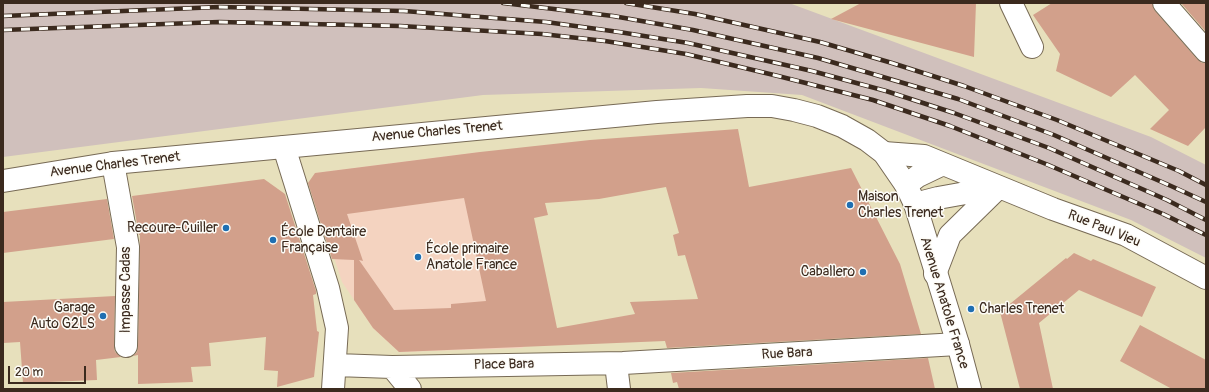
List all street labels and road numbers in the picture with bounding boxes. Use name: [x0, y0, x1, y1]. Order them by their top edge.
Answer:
street label: Avenue Charles Trenet: [371, 118, 503, 146]
street label: Avenue Charles Trenet: [49, 149, 181, 181]
street label: Rue Paul Vieu: [1065, 207, 1143, 251]
street label: Avenue Anatole France: [916, 235, 972, 371]
street label: Impasse Cadas: [118, 247, 134, 333]
street label: Rue Bara: [761, 344, 813, 364]
street label: Place Bara: [474, 356, 534, 374]

